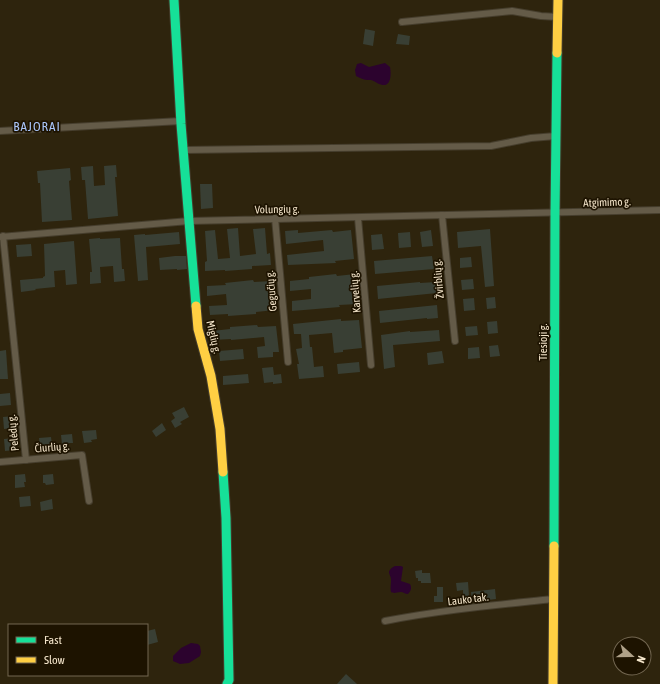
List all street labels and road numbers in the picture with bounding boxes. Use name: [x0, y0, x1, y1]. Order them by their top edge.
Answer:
street label: Atgimimo g.: [583, 195, 631, 209]
street label: Volungių g.: [255, 203, 299, 215]
street label: Žvirblių g.: [430, 259, 446, 299]
street label: Gegučių g.: [263, 270, 279, 312]
street label: Karvelių g.: [347, 271, 363, 313]
street label: Miglių g.: [204, 319, 224, 355]
street label: Tiesioji g.: [537, 323, 549, 360]
street label: Pelėdų g.: [5, 414, 21, 452]
street label: Čiurlių g.: [34, 439, 70, 455]
street label: Lauko tak.: [447, 591, 489, 607]

